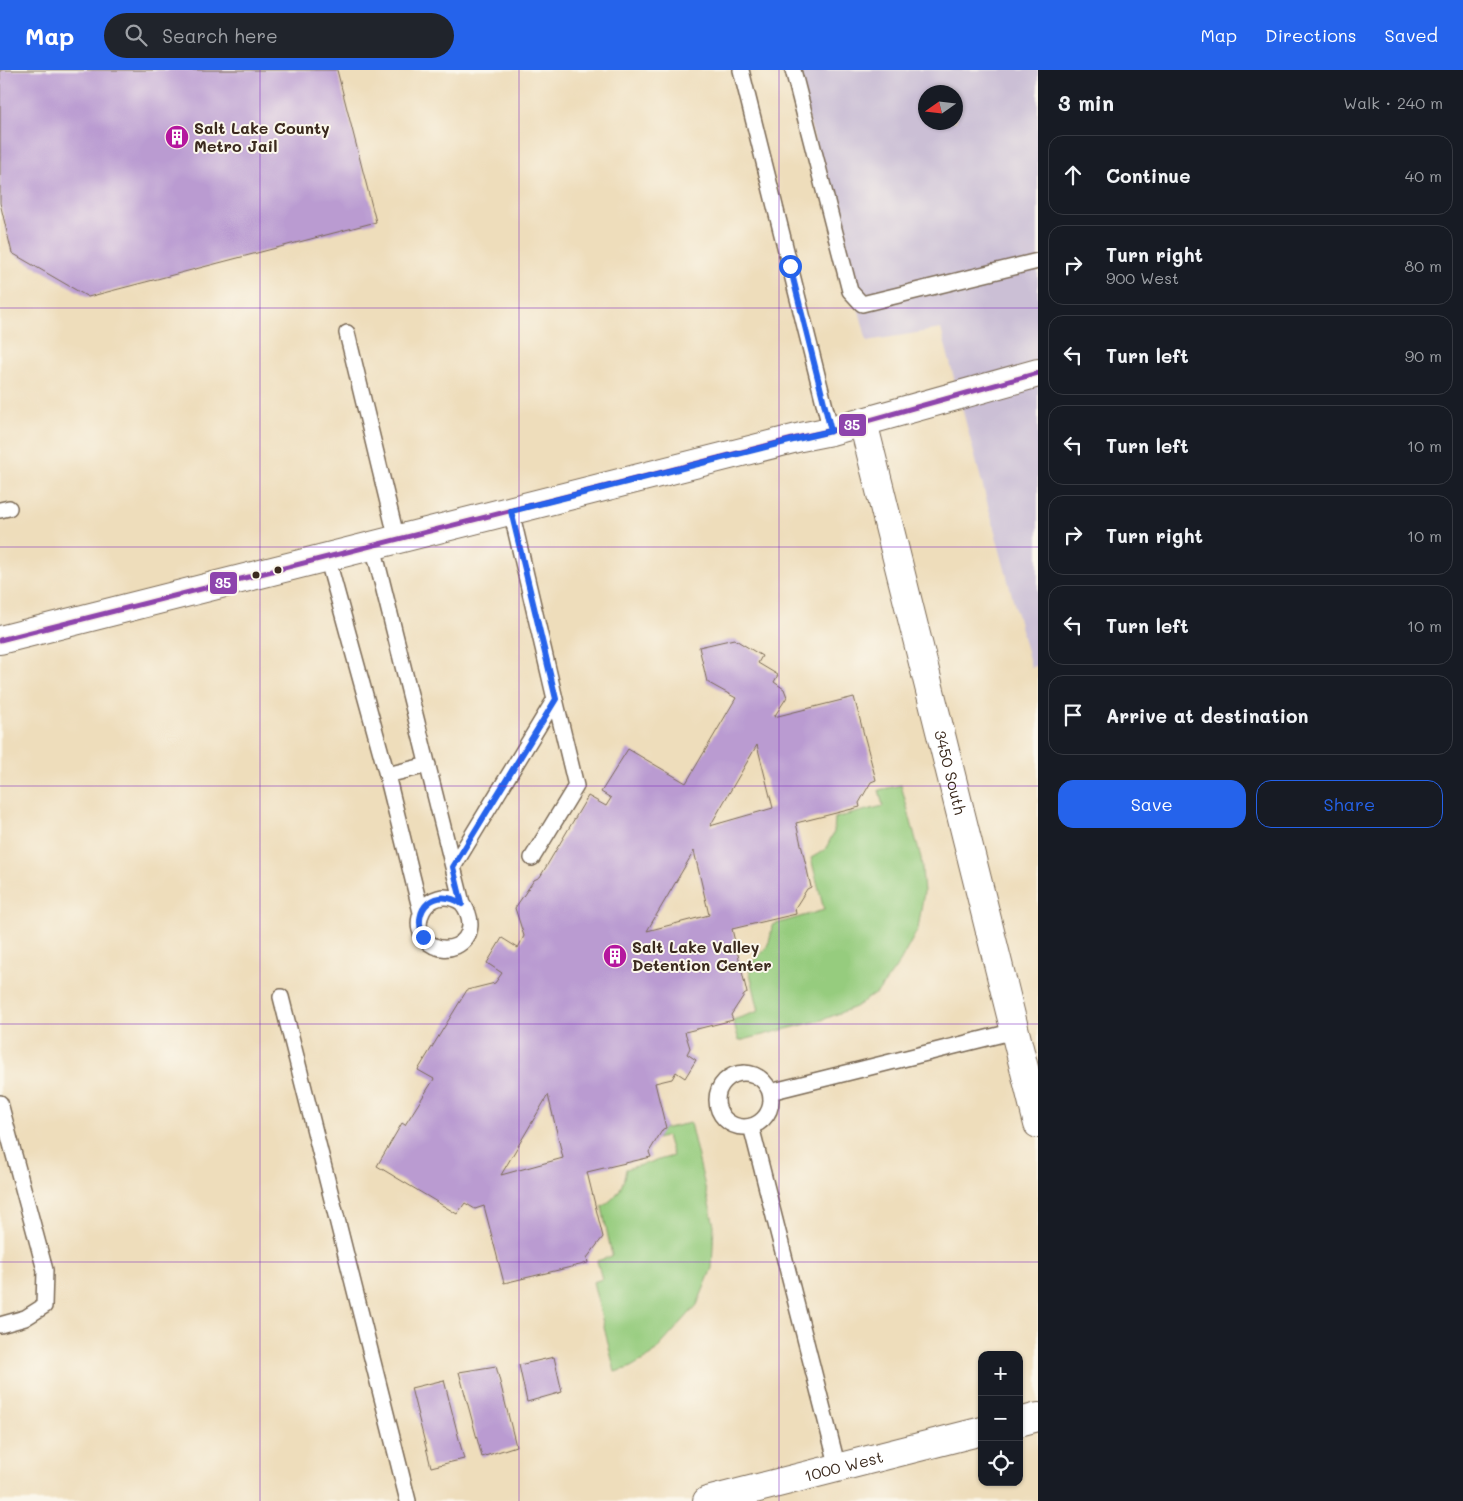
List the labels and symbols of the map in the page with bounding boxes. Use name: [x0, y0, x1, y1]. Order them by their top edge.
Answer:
north arrow: [918, 85, 963, 130]
place label: Salt Lake County Metro Jail: [194, 117, 330, 156]
building icon: Salt Lake County Metro Jail: [164, 124, 190, 150]
route start: [779, 255, 802, 278]
line badge: 35: [838, 413, 867, 437]
text: 35: [844, 415, 860, 434]
unlabelled marker: [273, 565, 283, 575]
unlabelled marker: [251, 570, 261, 580]
line badge: 35: [209, 571, 238, 595]
text: 35: [215, 573, 231, 592]
street label: 3450 South: [930, 728, 971, 817]
route end: [412, 926, 435, 949]
place label: Salt Lake Valley Detention Center: [632, 936, 772, 975]
building icon: Salt Lake Valley Detention Center: [602, 943, 628, 969]
street label: 1000 West: [802, 1446, 885, 1486]

